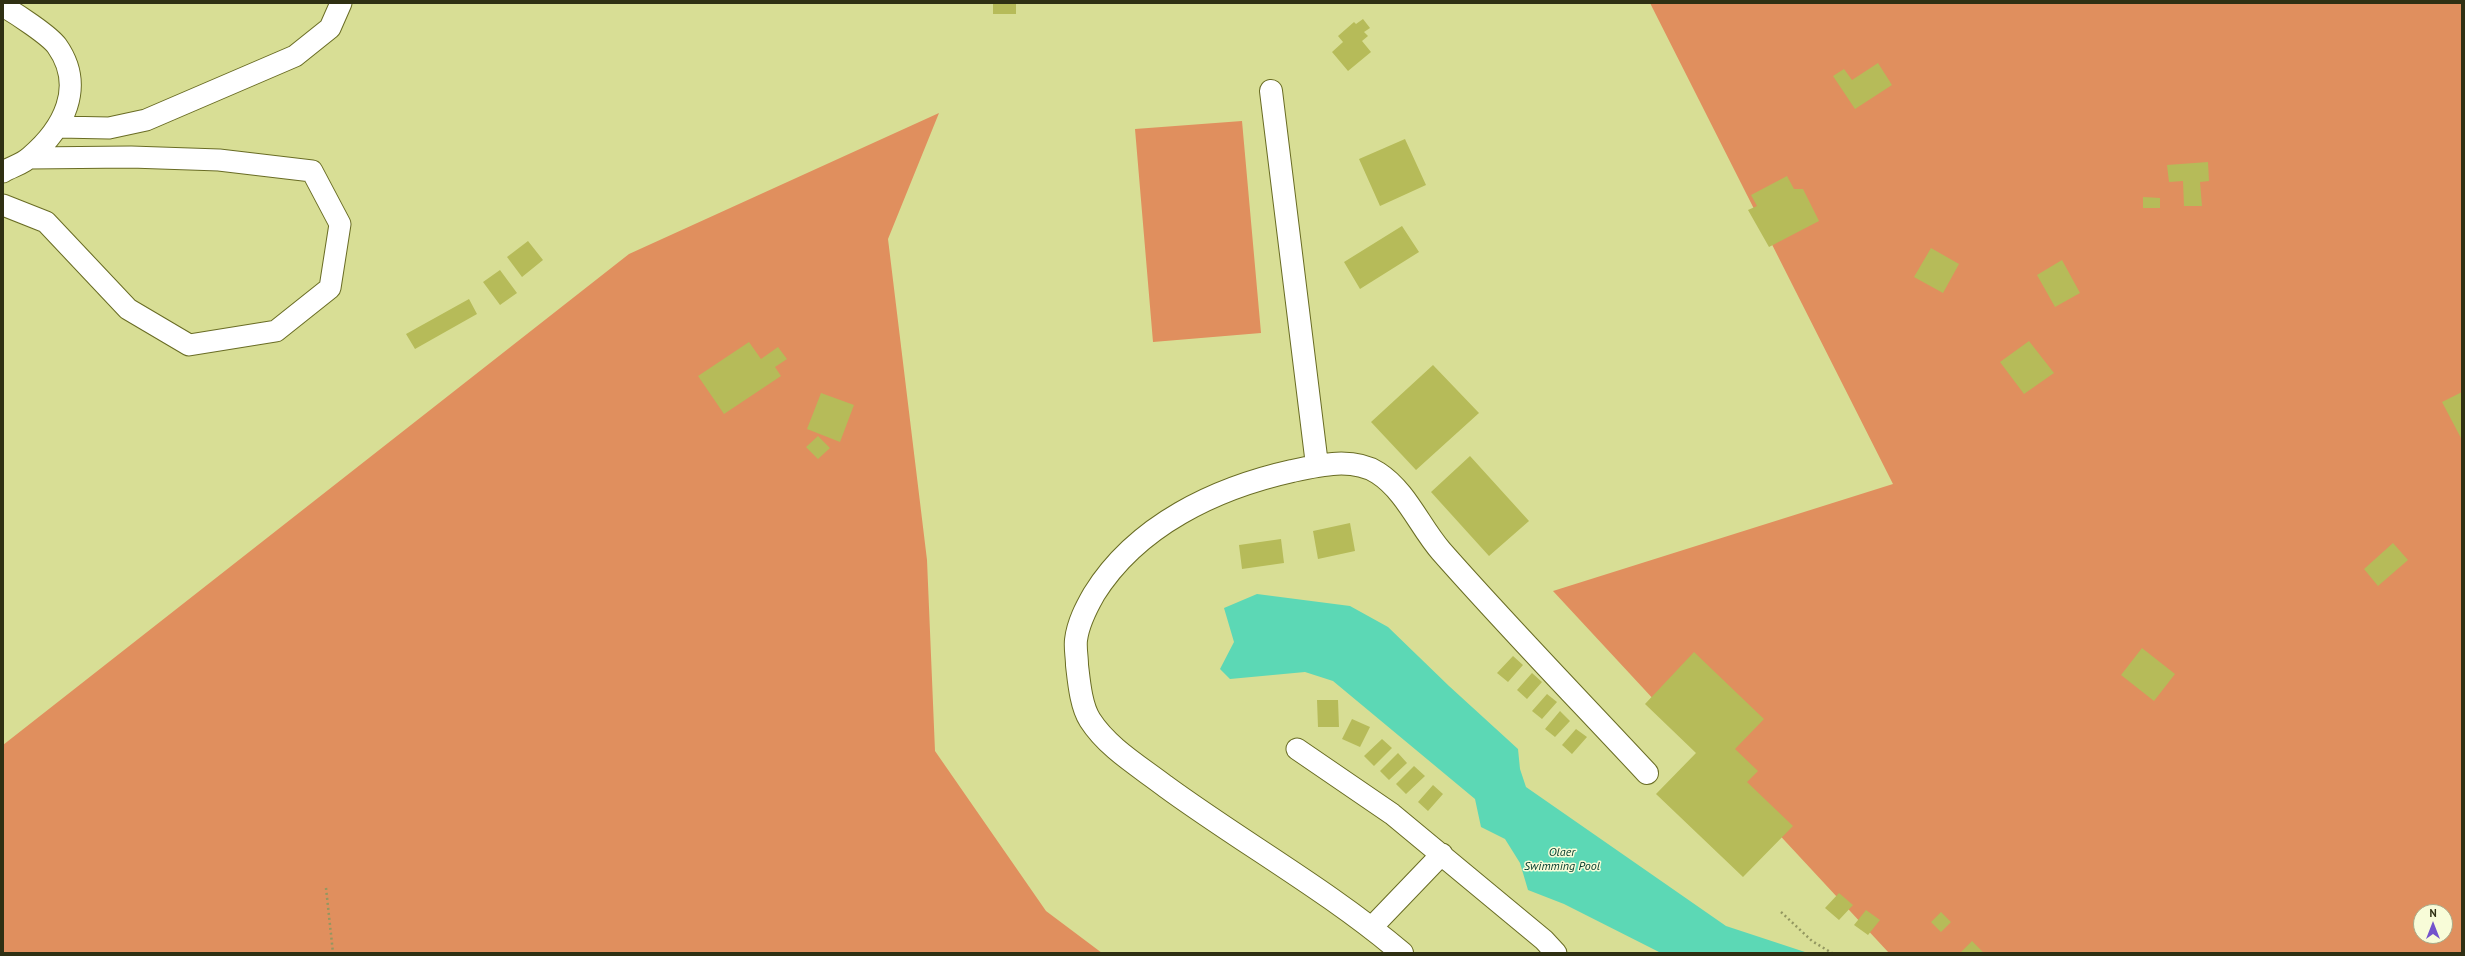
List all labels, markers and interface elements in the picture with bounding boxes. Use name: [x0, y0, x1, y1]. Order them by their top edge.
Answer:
water label: Olaer Swimming Pool: [1524, 846, 1600, 874]
north arrow: [2413, 904, 2453, 944]
text: N: [2429, 906, 2437, 920]

